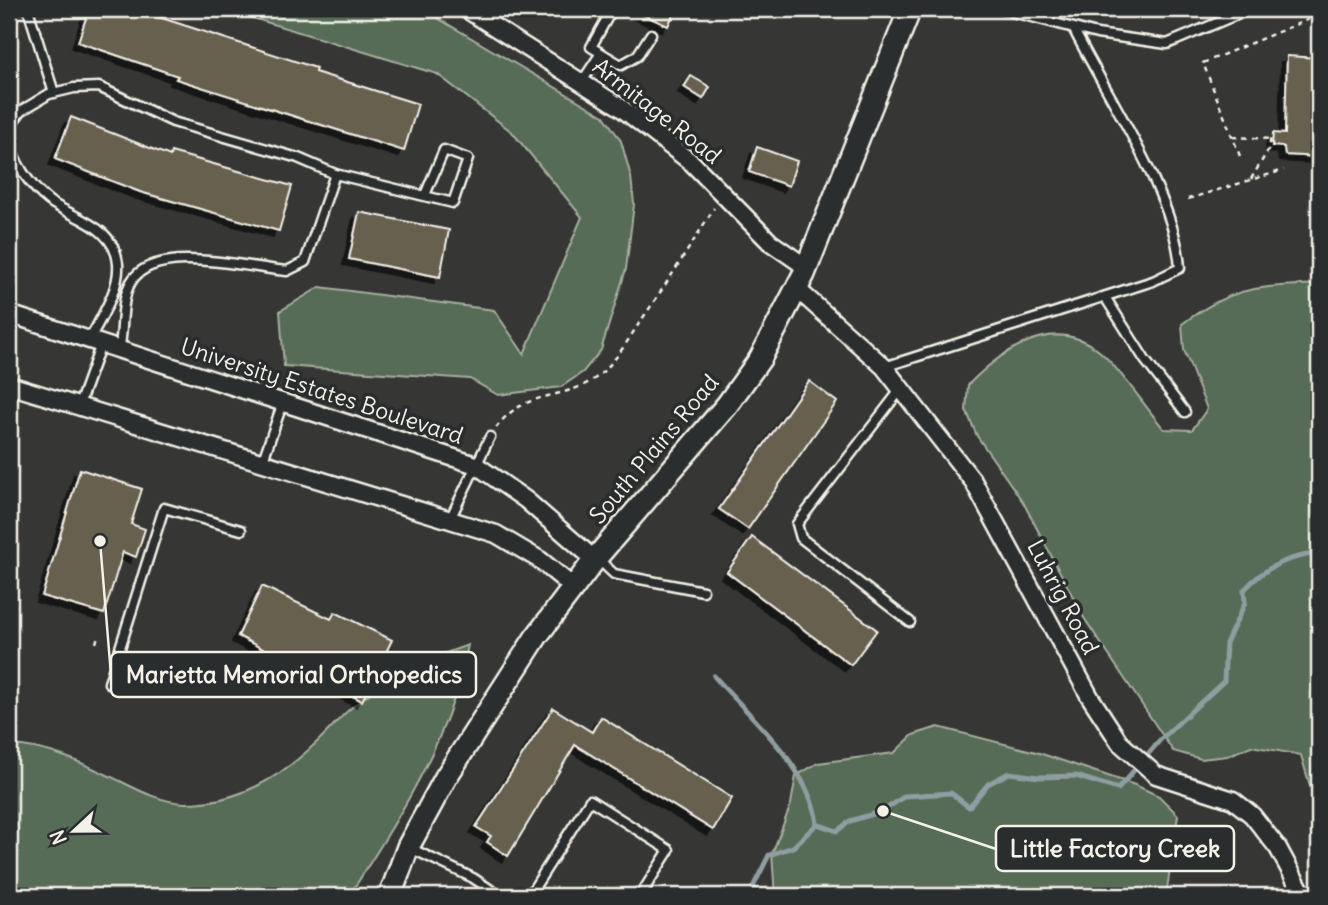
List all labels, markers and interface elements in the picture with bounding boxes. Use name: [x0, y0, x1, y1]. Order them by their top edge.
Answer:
street label: Armitage Road: [587, 51, 727, 170]
street label: University Estates Boulevard: [177, 331, 467, 450]
street label: South Plains Road: [583, 368, 725, 529]
street label: Luhrig Road: [1021, 534, 1106, 659]
callout: Marietta Memorial Orthopedics: [111, 652, 476, 697]
text: Marietta Memorial Orthopedics: [126, 659, 462, 689]
north arrow: [38, 796, 108, 866]
callout: Little Factory Creek: [996, 826, 1234, 871]
text: N: [45, 827, 72, 848]
text: Little Factory Creek: [1010, 833, 1220, 863]

